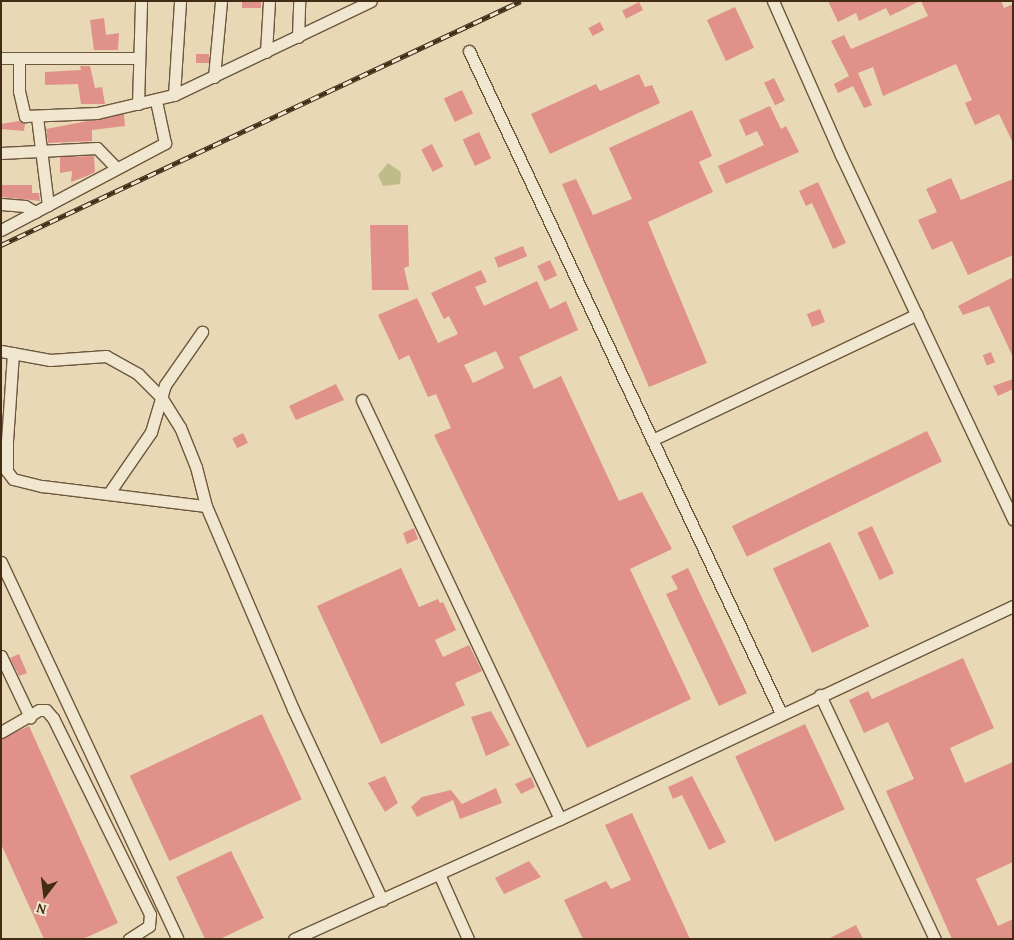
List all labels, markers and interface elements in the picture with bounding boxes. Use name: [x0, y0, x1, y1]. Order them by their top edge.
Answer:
north arrow: [20, 870, 70, 920]
text: N: [34, 899, 48, 920]

